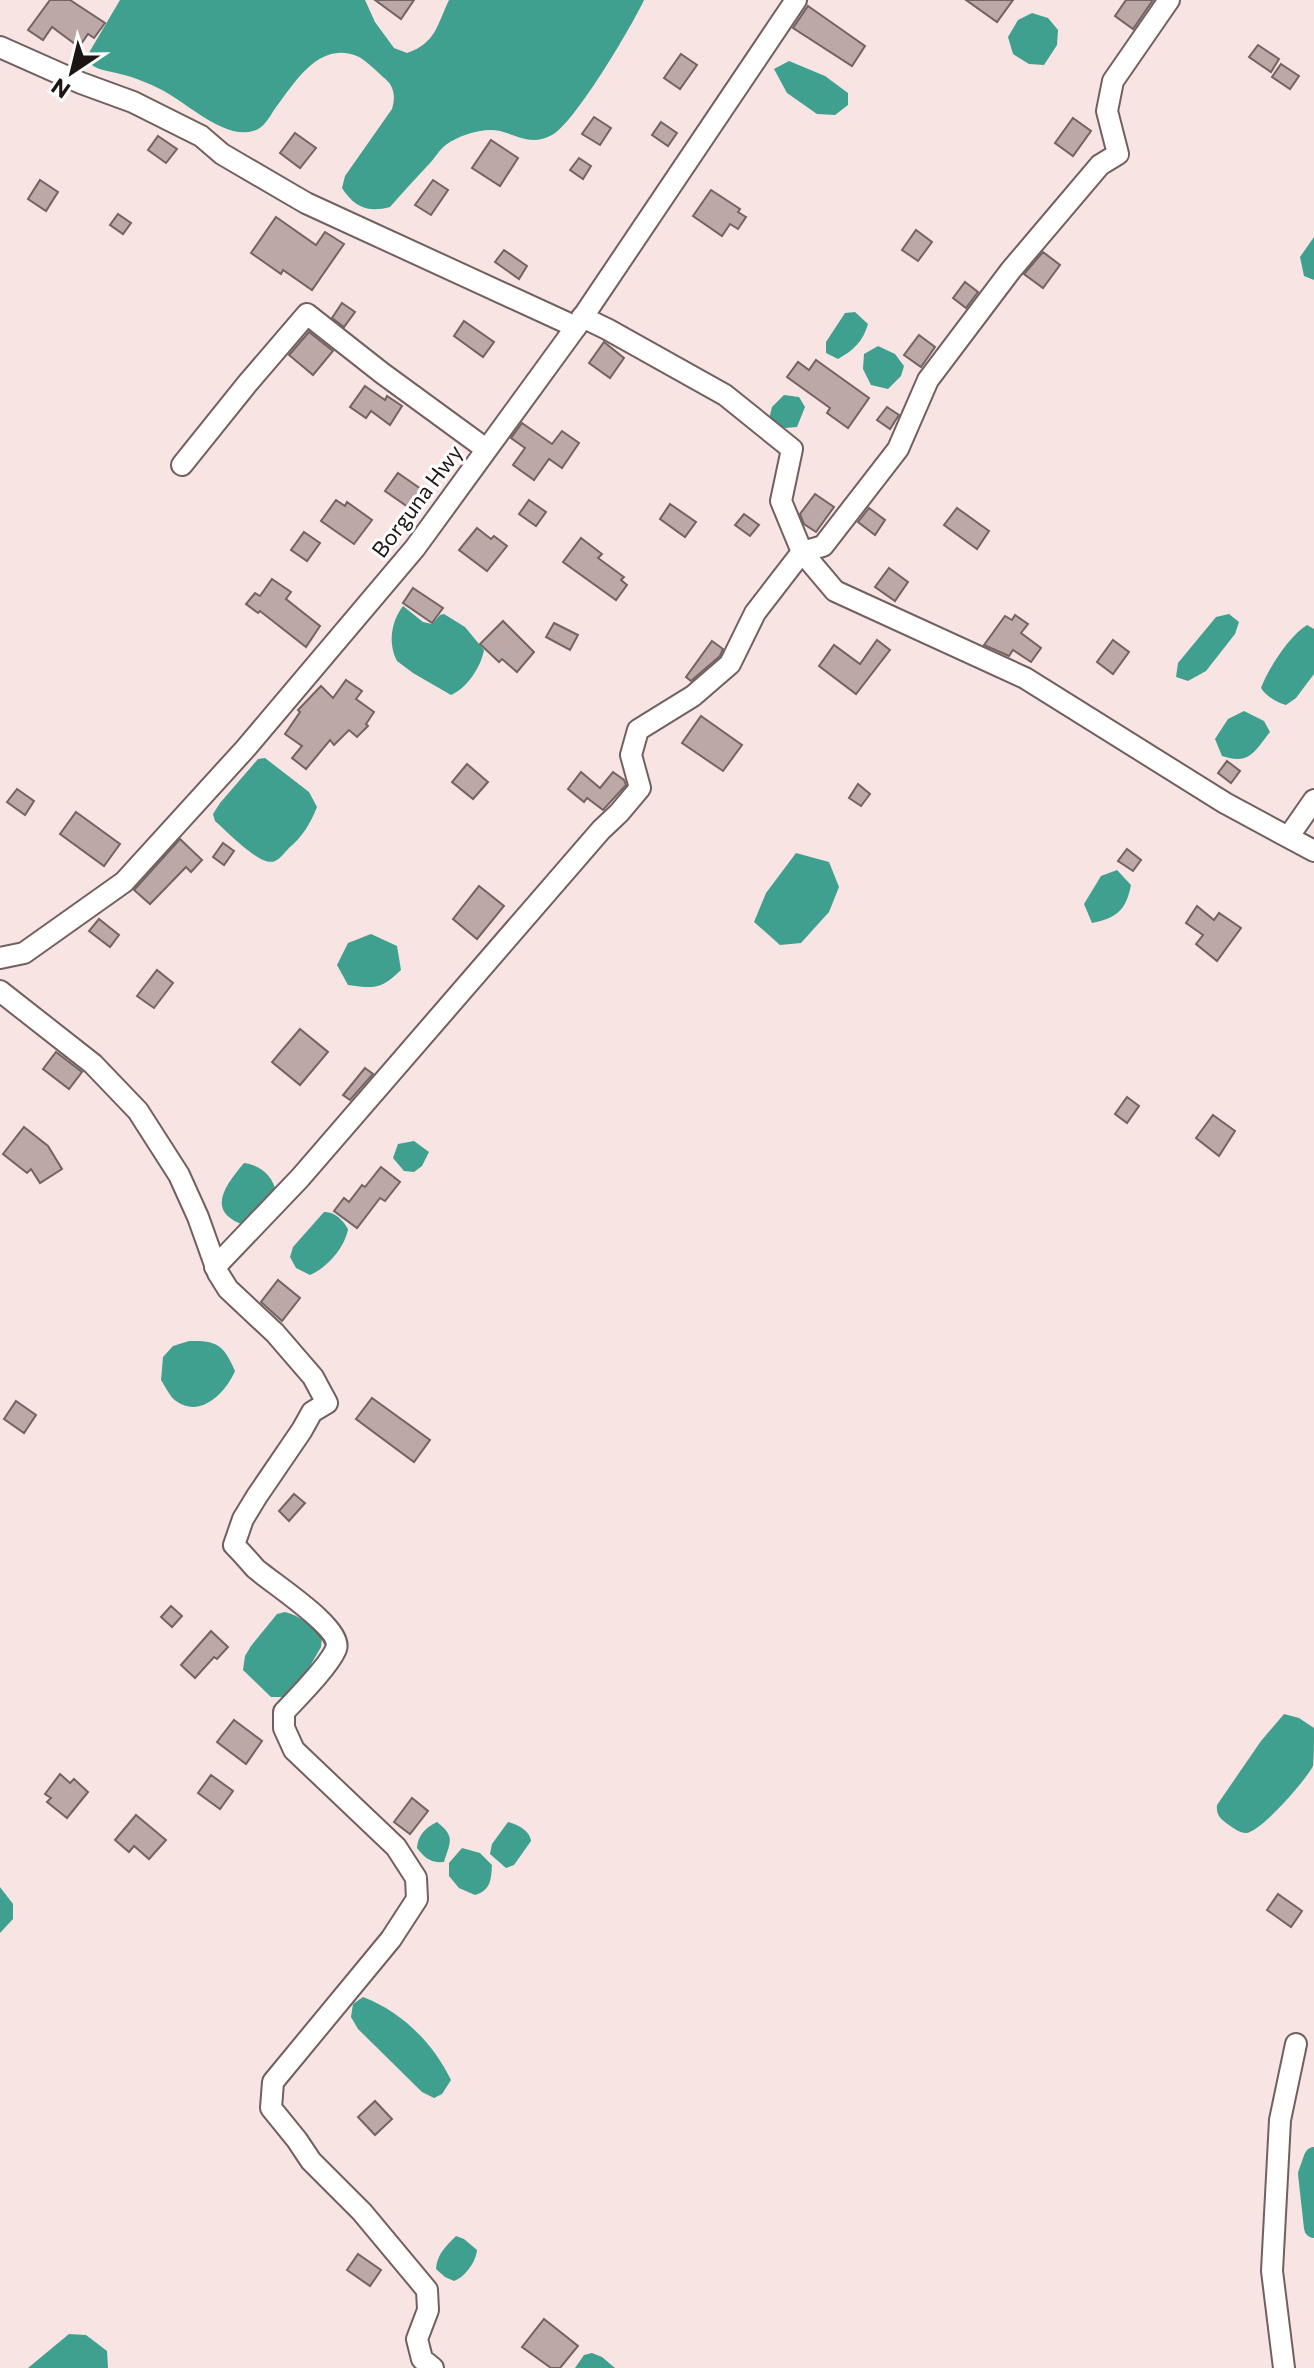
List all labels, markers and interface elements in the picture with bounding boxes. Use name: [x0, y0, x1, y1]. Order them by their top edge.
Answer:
north arrow: [32, 32, 112, 112]
text: N: [46, 73, 75, 105]
street label: Borguna Hwy: [365, 439, 468, 562]

